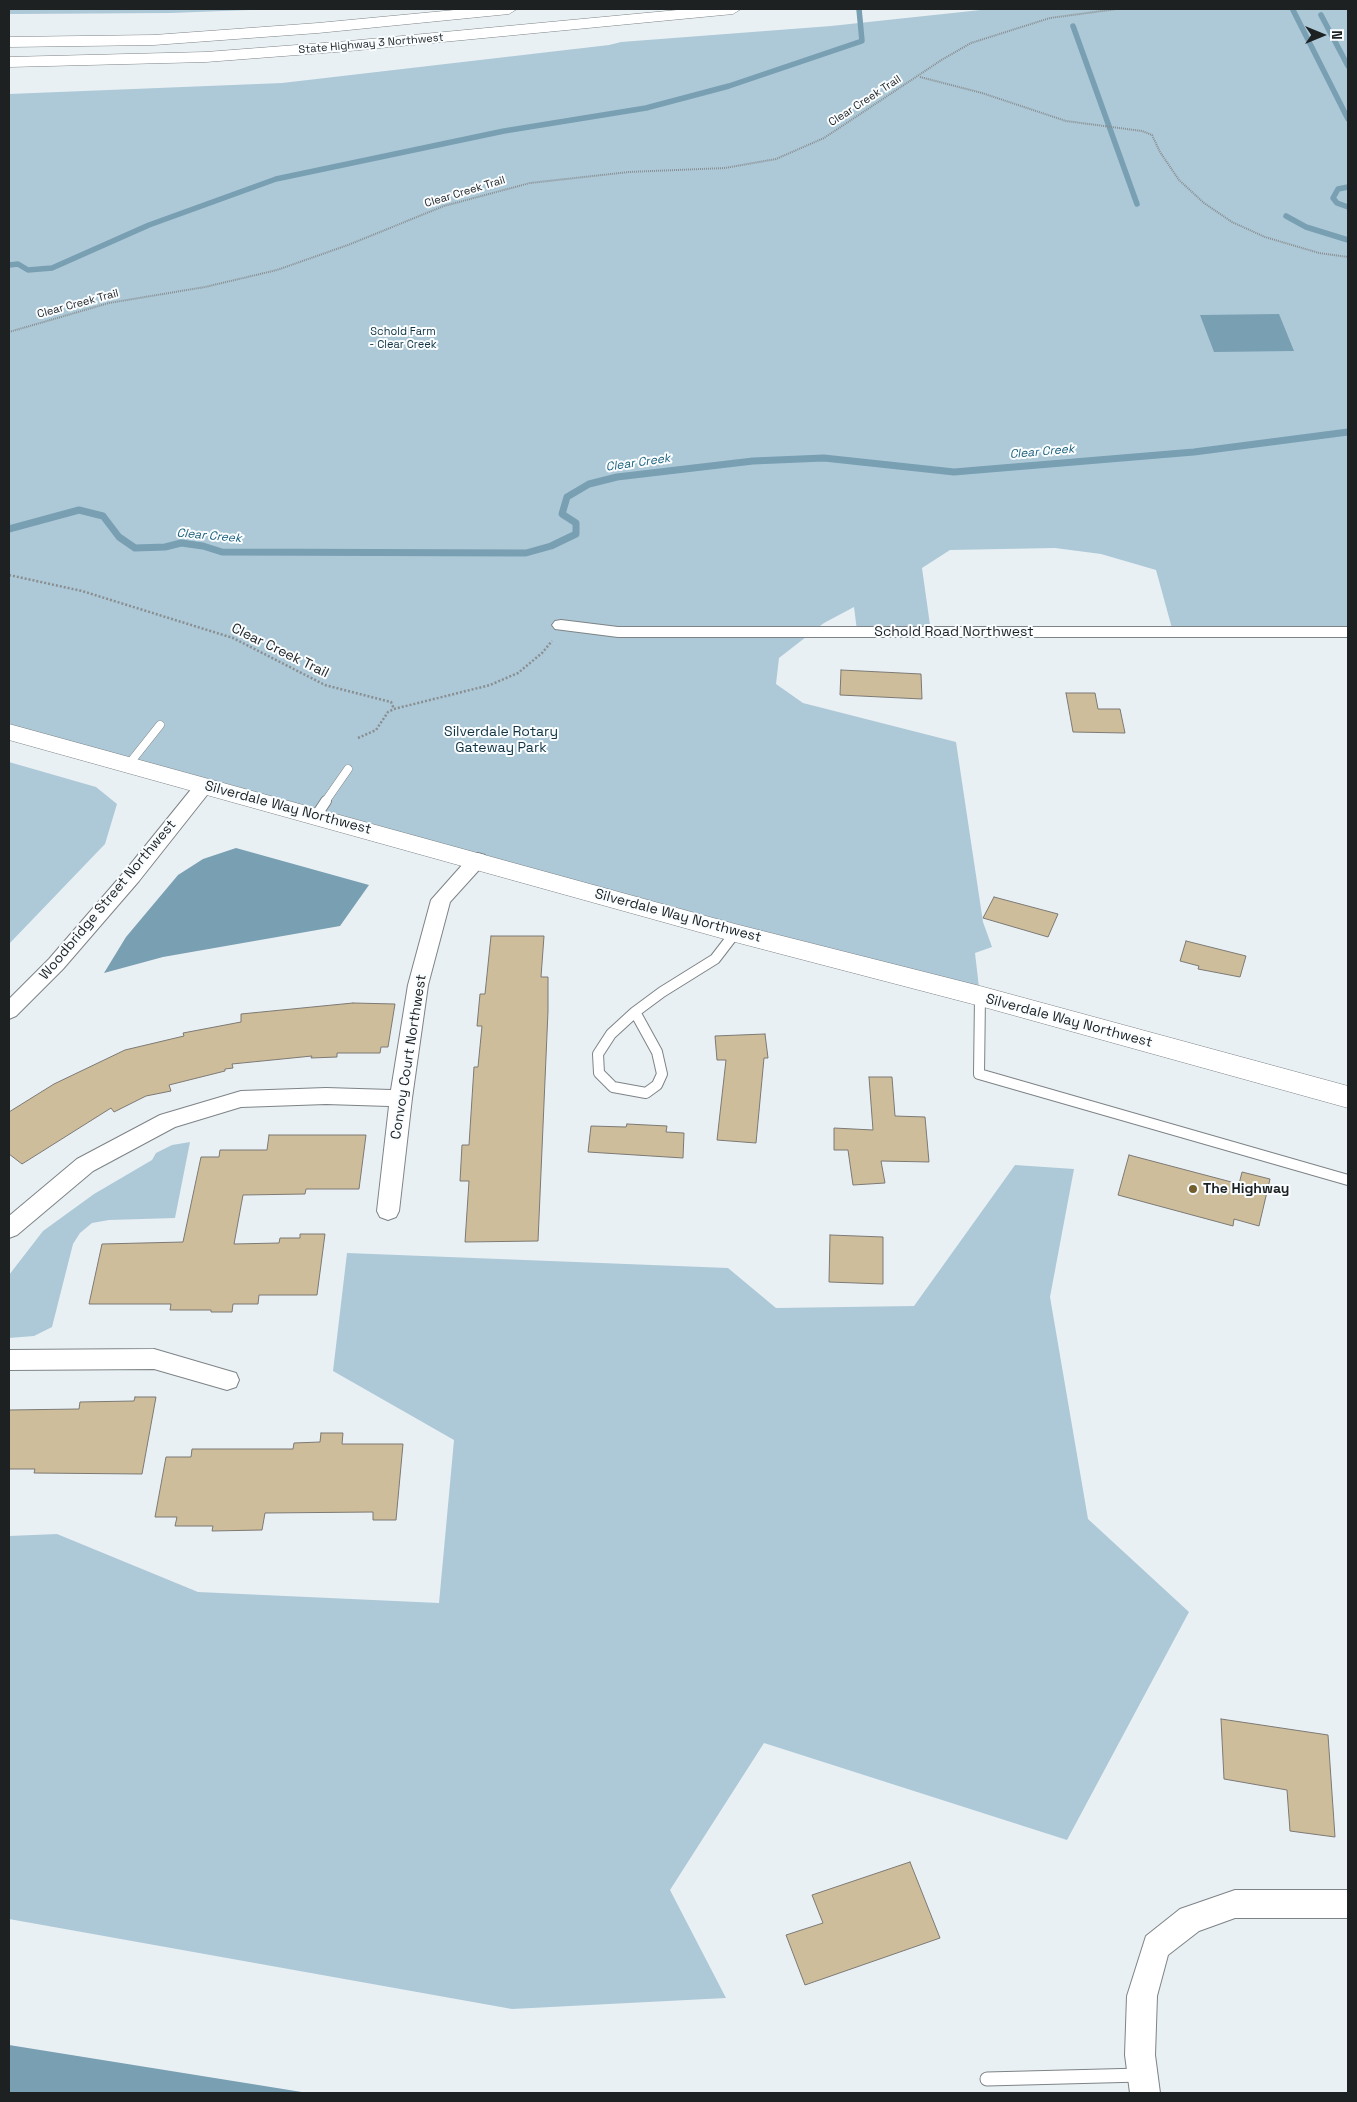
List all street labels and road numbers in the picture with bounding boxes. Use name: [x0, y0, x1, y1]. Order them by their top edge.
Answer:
street label: State Highway 3 Northwest: [298, 31, 444, 57]
street label: Clear Creek Trail: [826, 73, 904, 129]
street label: Clear Creek Trail: [423, 173, 507, 211]
street label: Clear Creek Trail: [36, 287, 120, 321]
street label: Clear Creek Trail: [228, 620, 332, 682]
street label: Schold Road Northwest: [874, 624, 1034, 640]
street label: Silverdale Way Northwest: [203, 778, 373, 838]
street label: Woodbridge Street Northwest: [36, 817, 180, 983]
street label: Silverdale Way Northwest: [593, 886, 763, 946]
street label: Convoy Court Northwest: [388, 973, 430, 1141]
street label: Silverdale Way Northwest: [984, 991, 1154, 1051]

